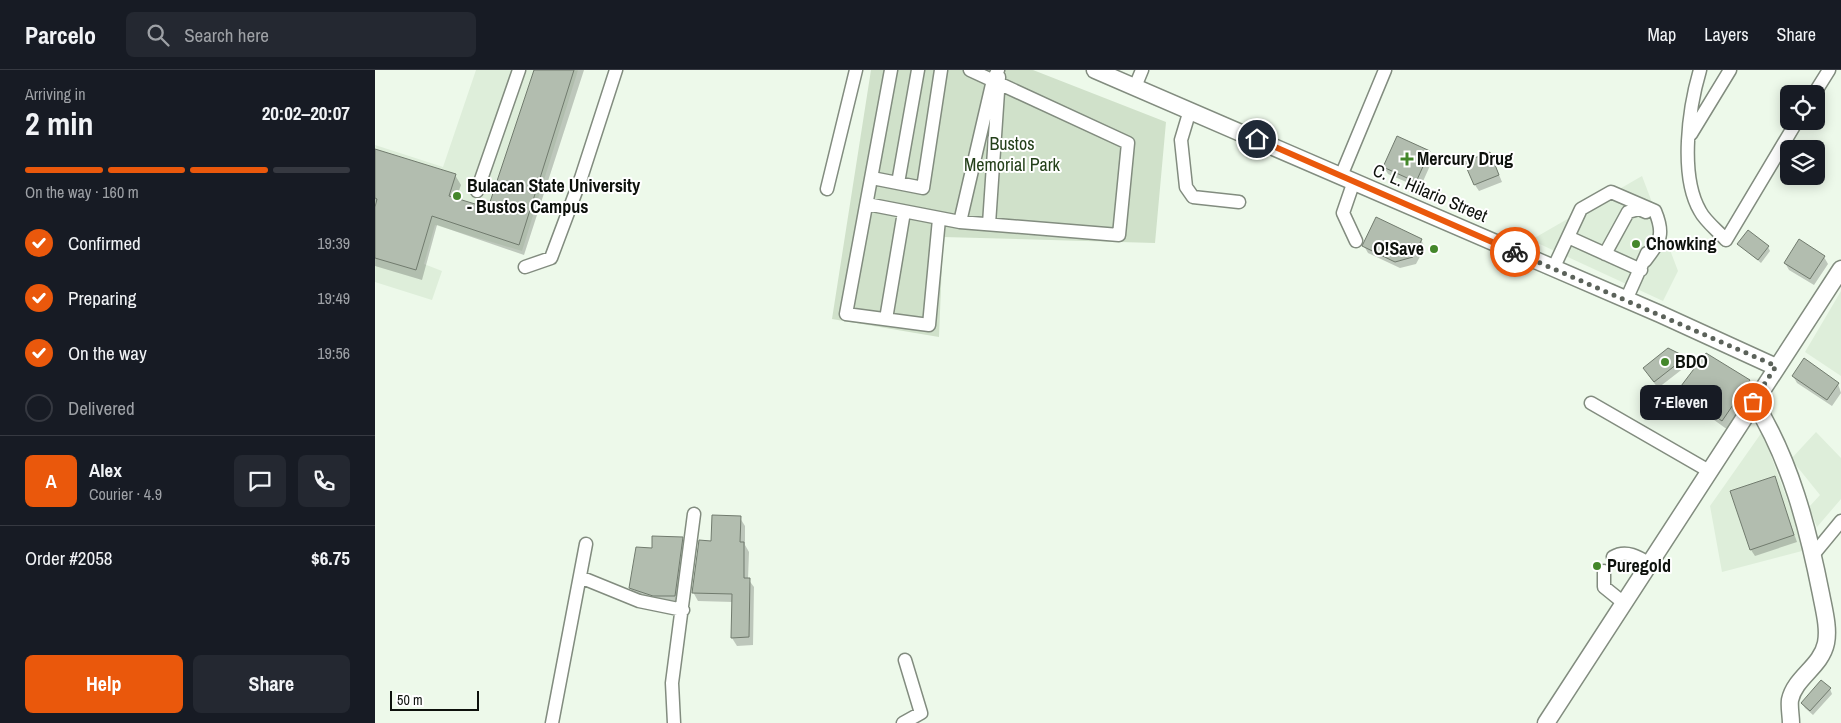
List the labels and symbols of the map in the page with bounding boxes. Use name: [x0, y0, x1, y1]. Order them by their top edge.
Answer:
pin: [1236, 118, 1278, 160]
park label: Bustos Memorial Park: [964, 131, 1061, 177]
place label: Mercury Drug: [1417, 146, 1513, 171]
marker: Mercury Drug: [1401, 153, 1413, 165]
street label: C. L. Hilario Street: [1369, 157, 1491, 228]
place label: Bulacan State University - Bustos Campus: [467, 173, 641, 219]
marker: Bulacan State University - Bustos Campus: [451, 190, 463, 202]
courier: [1490, 227, 1540, 277]
place label: Chowking: [1646, 231, 1717, 256]
place label: O!Save: [1373, 236, 1424, 261]
marker: Chowking: [1630, 238, 1642, 250]
marker: O!Save: [1428, 243, 1440, 255]
place label: BDO: [1675, 349, 1708, 374]
marker: BDO: [1659, 356, 1671, 368]
pin: [1732, 381, 1774, 423]
callout: 7-Eleven: [1641, 384, 1723, 420]
place label: Puregold: [1607, 553, 1671, 578]
marker: Puregold: [1591, 560, 1603, 572]
scale bar: [390, 688, 479, 711]

